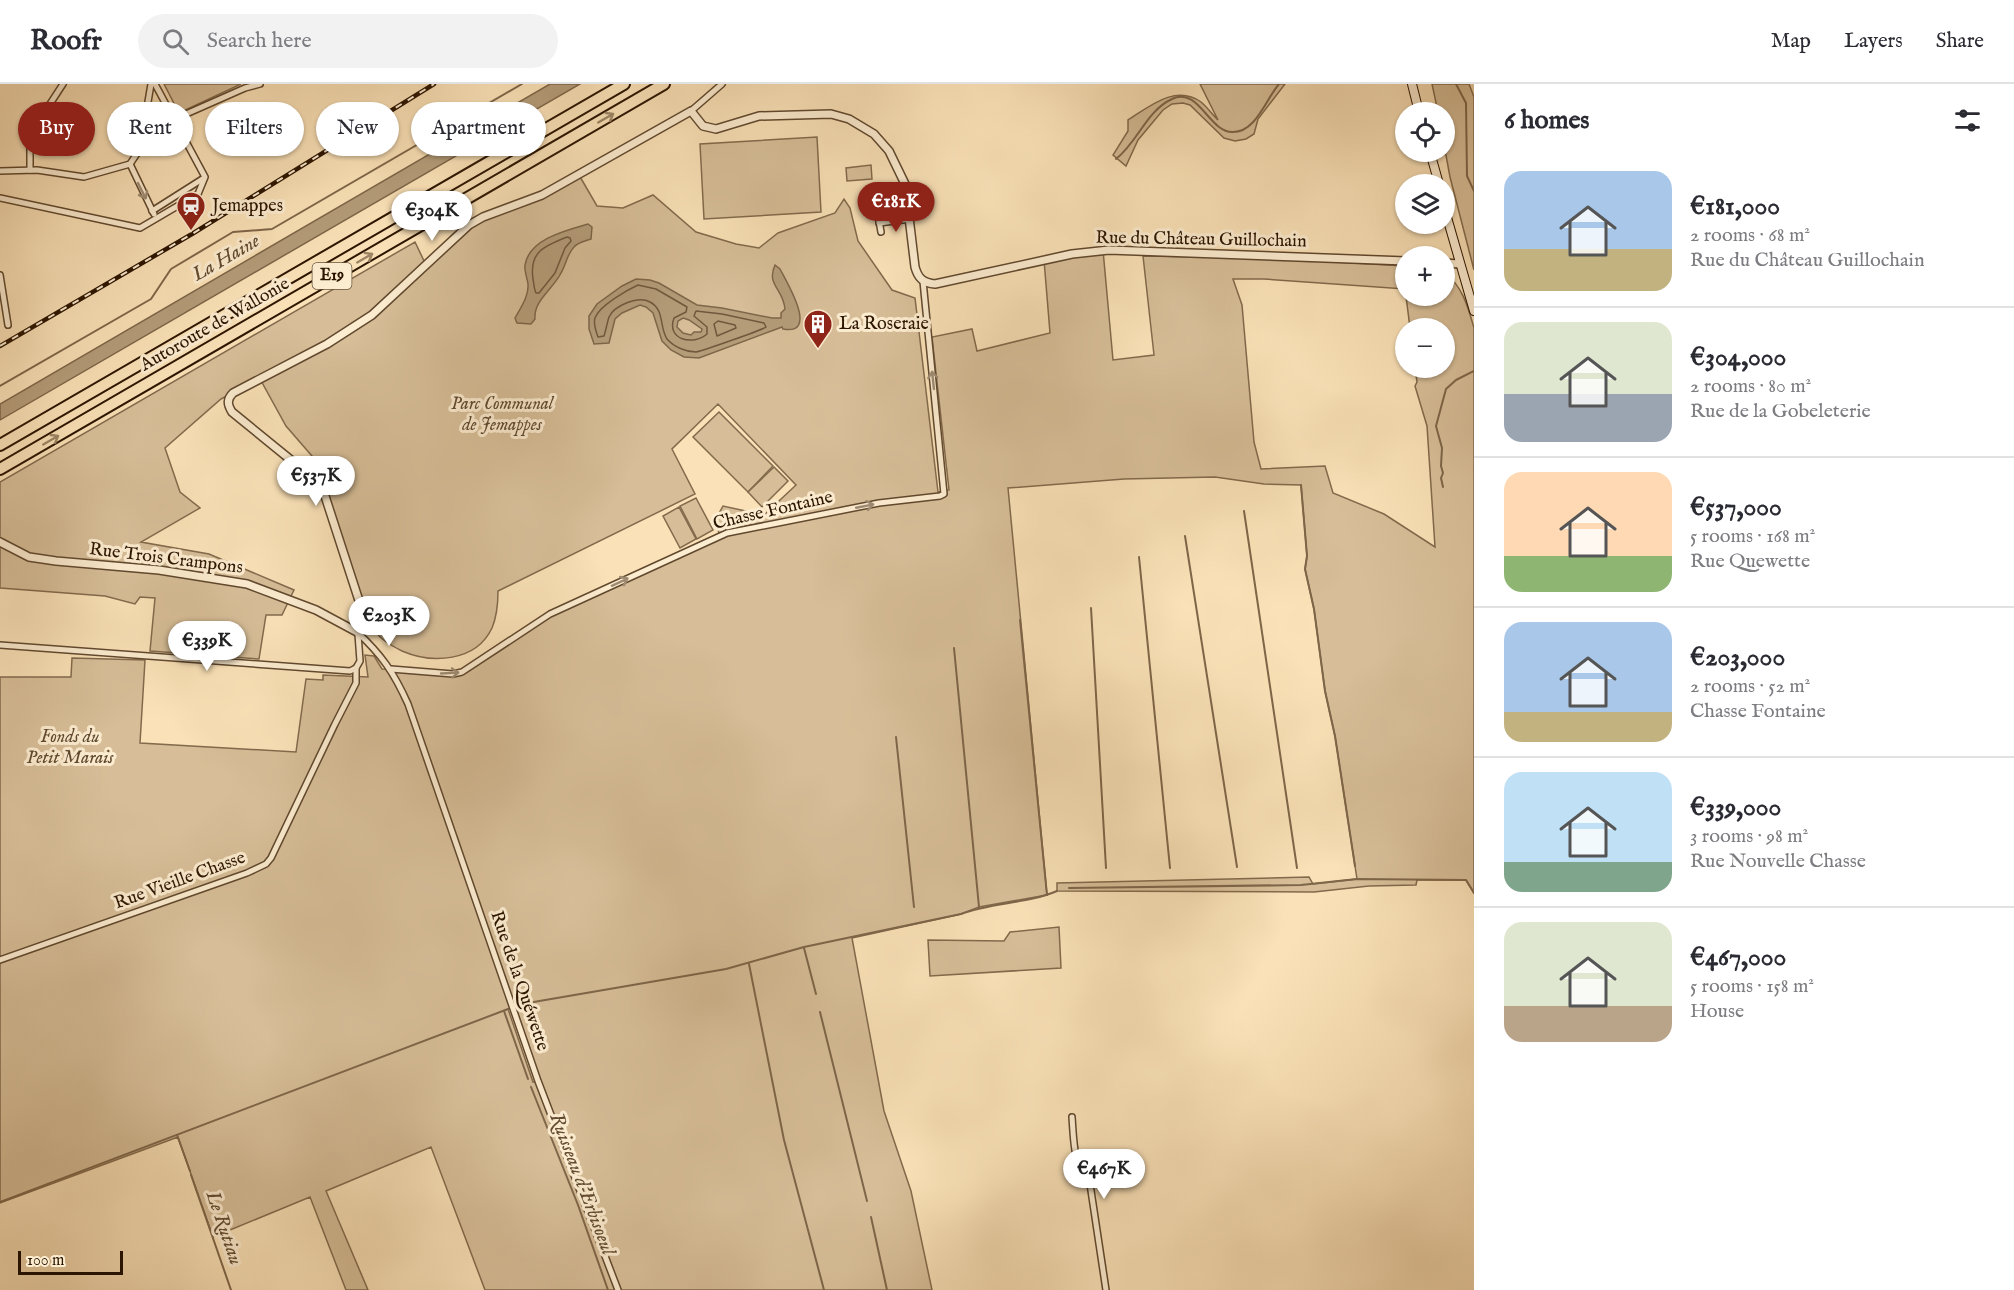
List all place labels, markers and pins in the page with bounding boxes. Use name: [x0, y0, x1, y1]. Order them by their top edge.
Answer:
pin: €181K: [854, 182, 938, 233]
station icon: Jemappes: [175, 190, 207, 232]
pin: €304K: [390, 191, 474, 242]
place label: Jemappes: [210, 195, 283, 218]
building icon: La Roseraie: [802, 308, 834, 350]
place label: La Roseraie: [839, 313, 929, 336]
pin: €537K: [274, 456, 358, 507]
pin: €203K: [347, 596, 431, 647]
pin: €339K: [165, 621, 249, 672]
pin: €467K: [1062, 1149, 1146, 1200]

